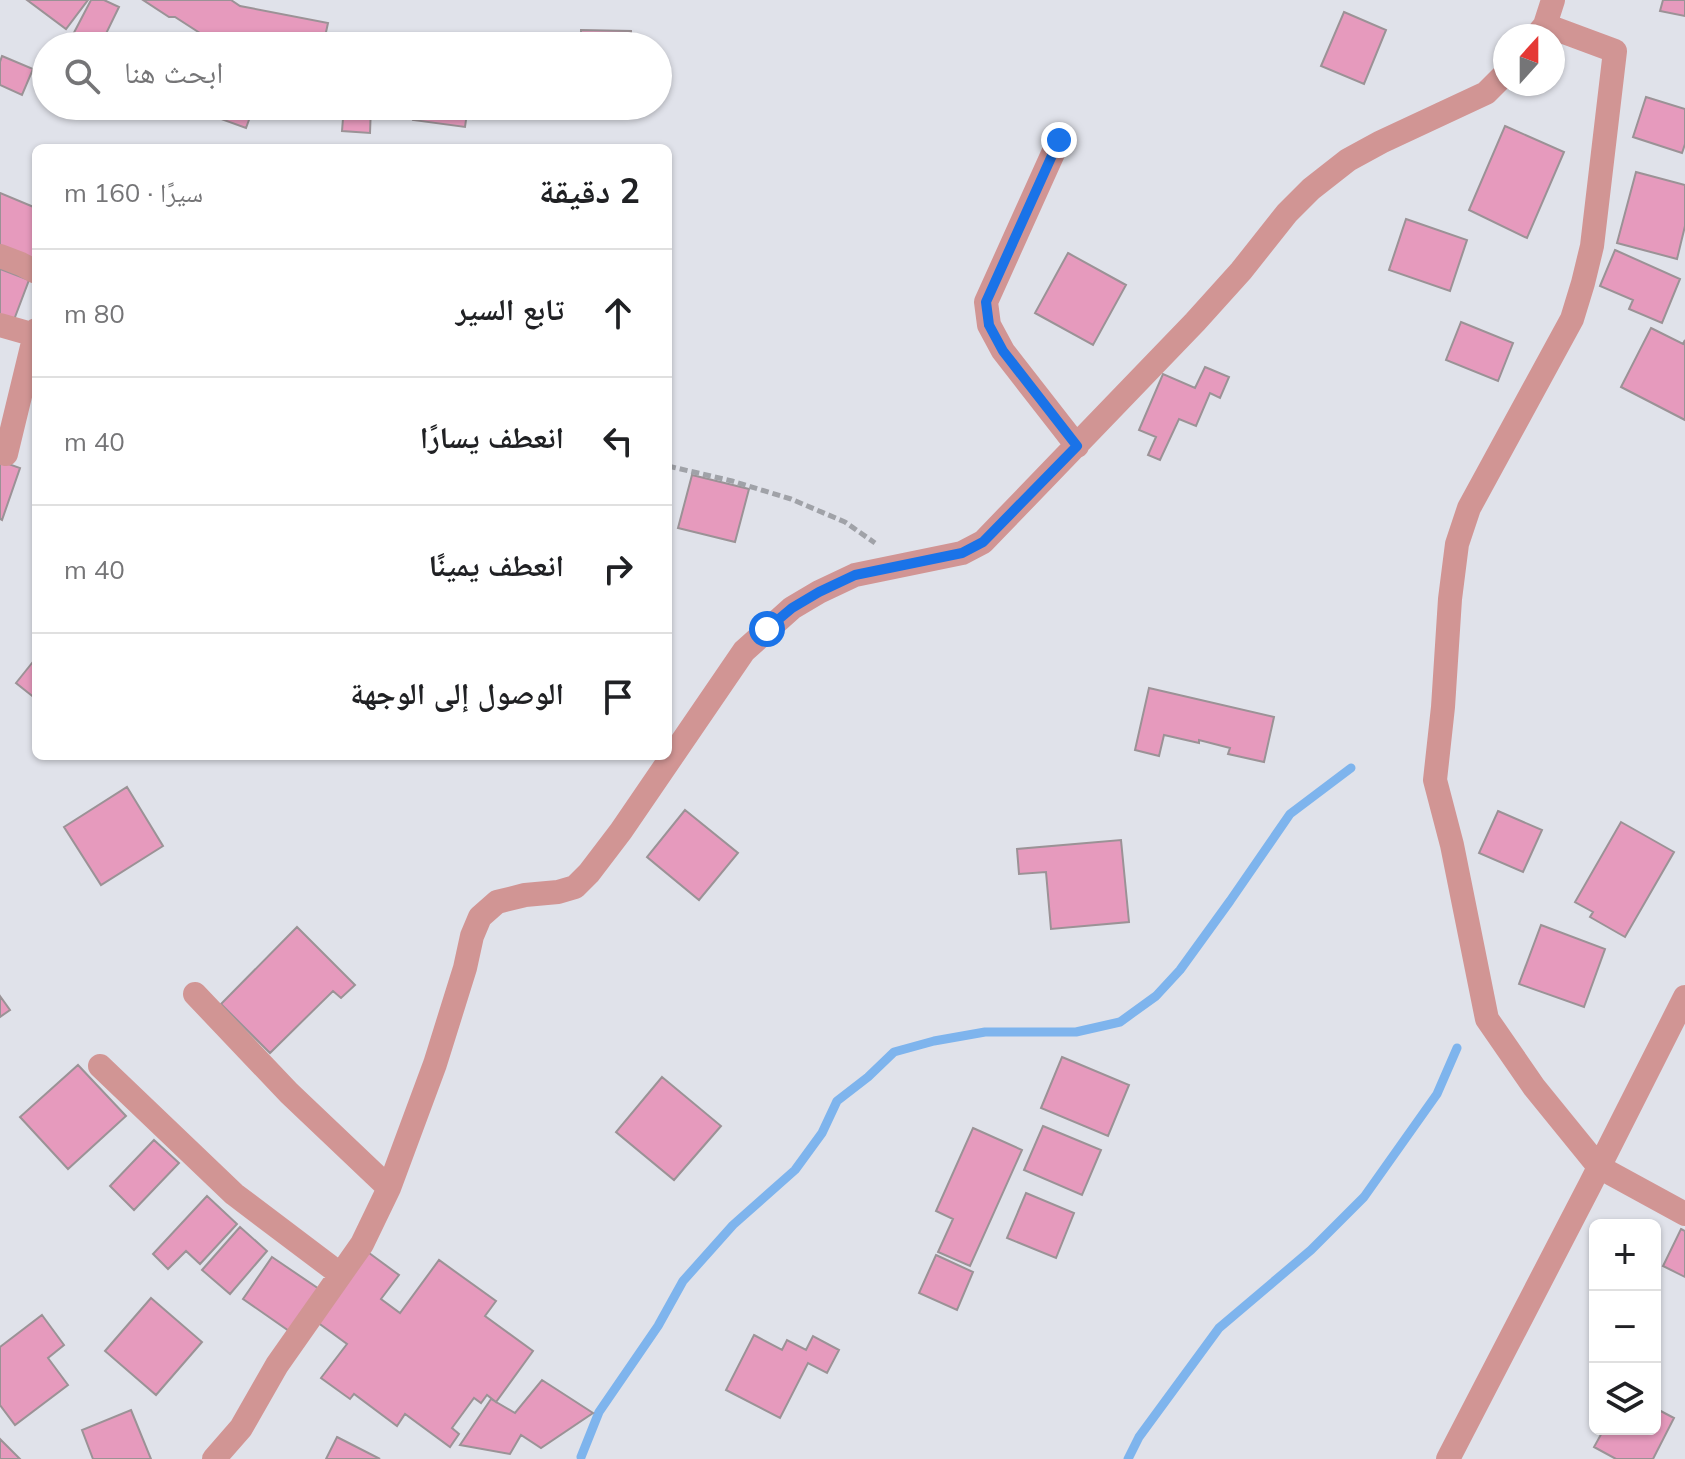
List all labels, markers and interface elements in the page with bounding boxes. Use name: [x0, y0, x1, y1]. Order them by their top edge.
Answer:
north arrow: [1493, 24, 1565, 96]
search box: [32, 32, 672, 120]
text: ابحث هنا: [124, 53, 223, 91]
icon: search: [60, 54, 104, 98]
route end: [1041, 122, 1077, 158]
text: 2 دقيقة: [539, 169, 640, 212]
text: سيرًا · 160 m: [64, 176, 203, 209]
text: تابع السير: [456, 290, 564, 328]
icon: ahead: [596, 291, 640, 335]
text: 80 m: [64, 297, 125, 330]
text: انعطف يسارًا: [420, 418, 564, 456]
icon: left: [596, 419, 640, 463]
text: 40 m: [64, 425, 125, 458]
text: انعطف يمينًا: [429, 546, 564, 584]
icon: right: [596, 547, 640, 591]
text: 40 m: [64, 553, 125, 586]
route start: [749, 611, 785, 647]
text: الوصول إلى الوجهة: [350, 674, 564, 712]
icon: arrive: [596, 675, 640, 719]
map controls: [1589, 1219, 1661, 1435]
button: +: [1589, 1219, 1661, 1291]
button: −: [1589, 1291, 1661, 1363]
button: layers: [1589, 1363, 1661, 1435]

